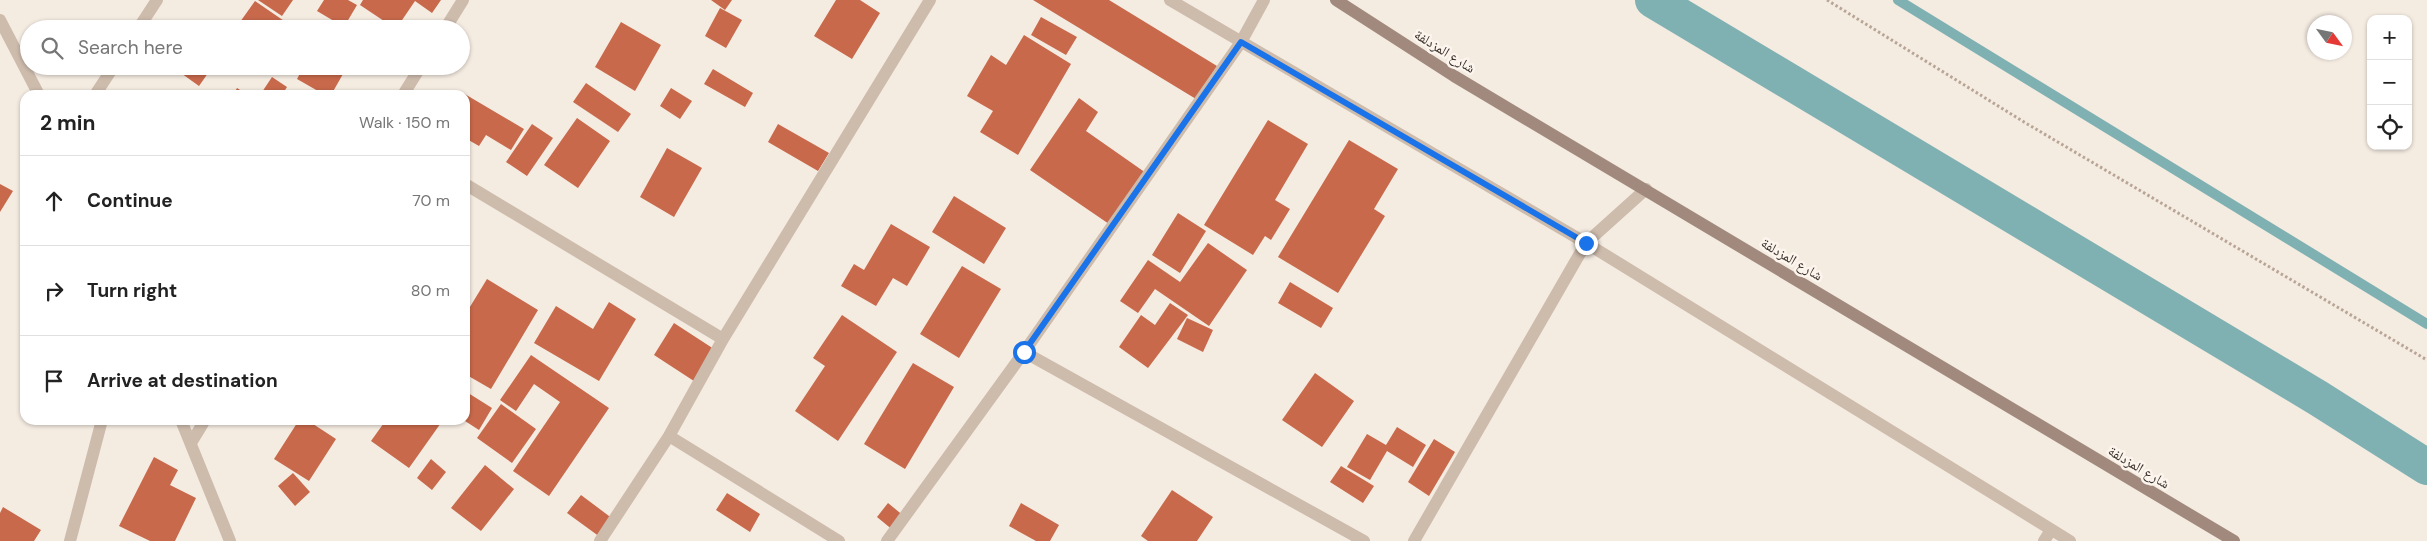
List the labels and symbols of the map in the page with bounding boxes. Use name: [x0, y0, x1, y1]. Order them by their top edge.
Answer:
north arrow: [2307, 15, 2352, 60]
street label: شارع المزدلفة: [1411, 25, 1479, 78]
route end: [1575, 232, 1598, 255]
street label: شارع المزدلفة: [1757, 234, 1826, 285]
route start: [1013, 341, 1036, 364]
street label: شارع المزدلفة: [2104, 442, 2173, 493]

